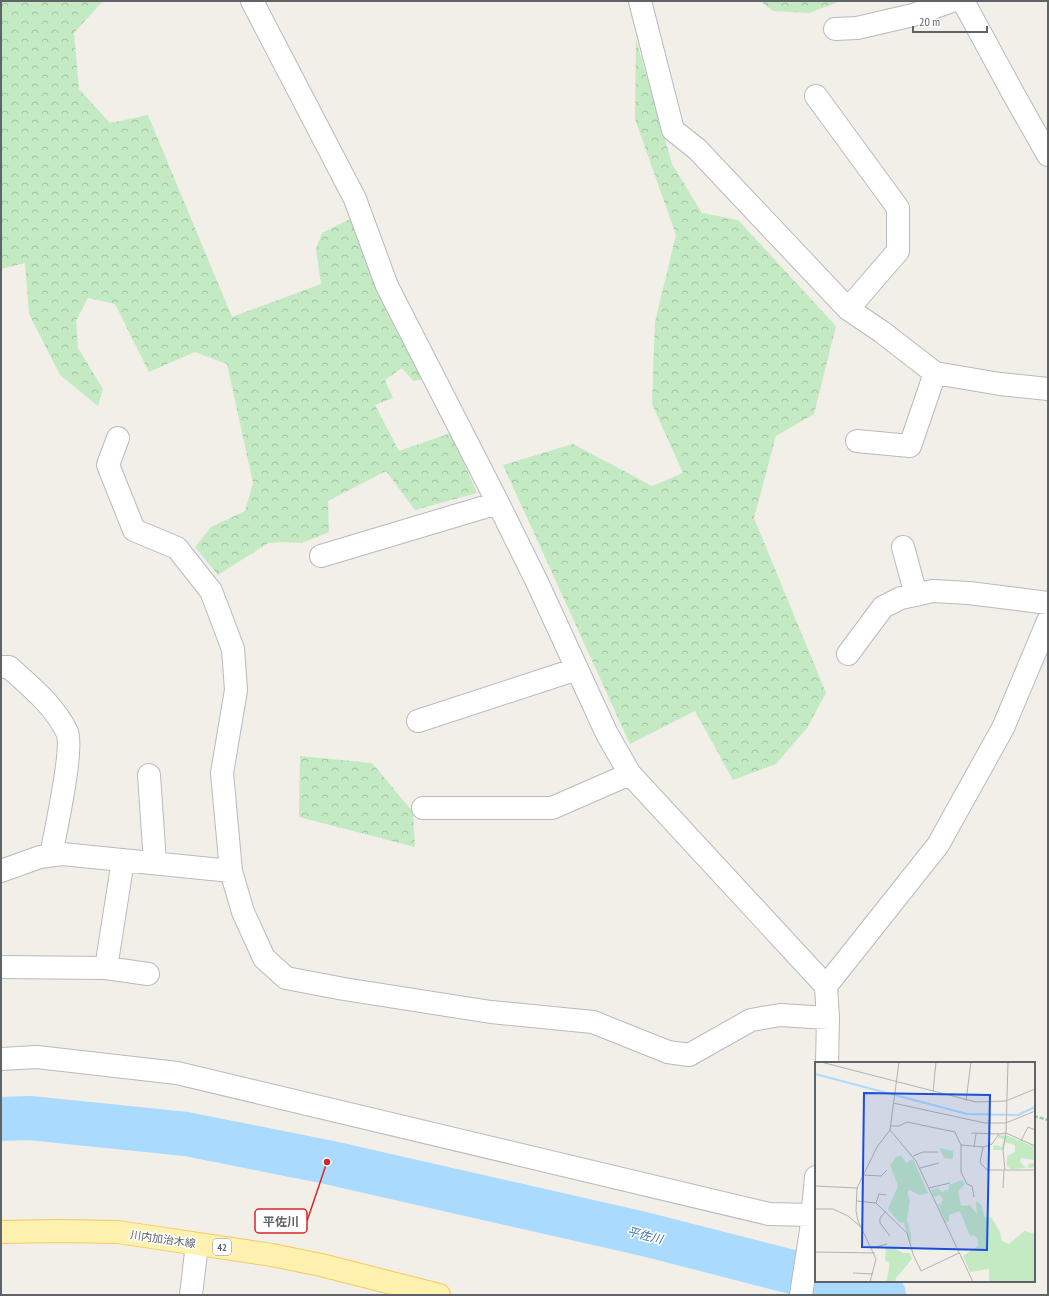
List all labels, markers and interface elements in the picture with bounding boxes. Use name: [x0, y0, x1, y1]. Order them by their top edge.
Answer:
scale bar: [913, 8, 987, 34]
text: 20 m: [919, 14, 940, 29]
inset map: [815, 1062, 1035, 1282]
callout: 平佐川: [255, 1209, 307, 1233]
text: 平佐川: [263, 1214, 299, 1229]
water label: 平佐川: [626, 1223, 666, 1247]
street label: 川内加治木線: [129, 1227, 197, 1251]
road number: 42: [213, 1239, 231, 1255]

